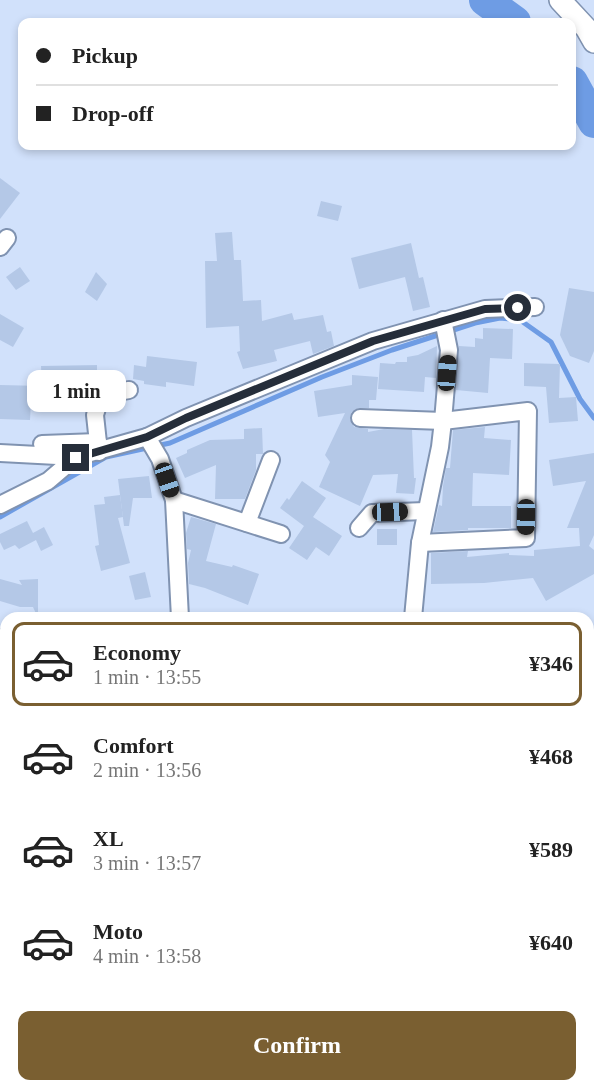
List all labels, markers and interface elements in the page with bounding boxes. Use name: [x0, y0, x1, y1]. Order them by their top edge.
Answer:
text: Pickup: [72, 43, 138, 68]
text: Drop-off: [72, 101, 153, 126]
route start: [504, 294, 531, 321]
car: [437, 354, 457, 392]
callout: 1 min: [26, 371, 125, 413]
text: 1 min: [52, 380, 101, 402]
route end: [62, 444, 89, 471]
car: [153, 460, 181, 500]
car: [517, 499, 535, 535]
car: [372, 502, 408, 522]
icon: car: [21, 637, 75, 691]
text: Economy: [93, 640, 181, 665]
text: ¥346: [529, 651, 573, 676]
text: 1 min · 13:55: [93, 666, 201, 688]
icon: car: [21, 730, 75, 784]
text: Comfort: [93, 733, 174, 758]
text: ¥468: [529, 744, 573, 769]
text: 2 min · 13:56: [93, 759, 201, 781]
icon: car: [21, 823, 75, 877]
text: XL: [93, 826, 124, 851]
text: ¥589: [529, 837, 573, 862]
text: 3 min · 13:57: [93, 852, 201, 874]
icon: car: [21, 916, 75, 970]
text: Moto: [93, 919, 143, 944]
text: ¥640: [529, 930, 573, 955]
text: 4 min · 13:58: [93, 945, 201, 967]
button: Confirm: [18, 1011, 576, 1080]

